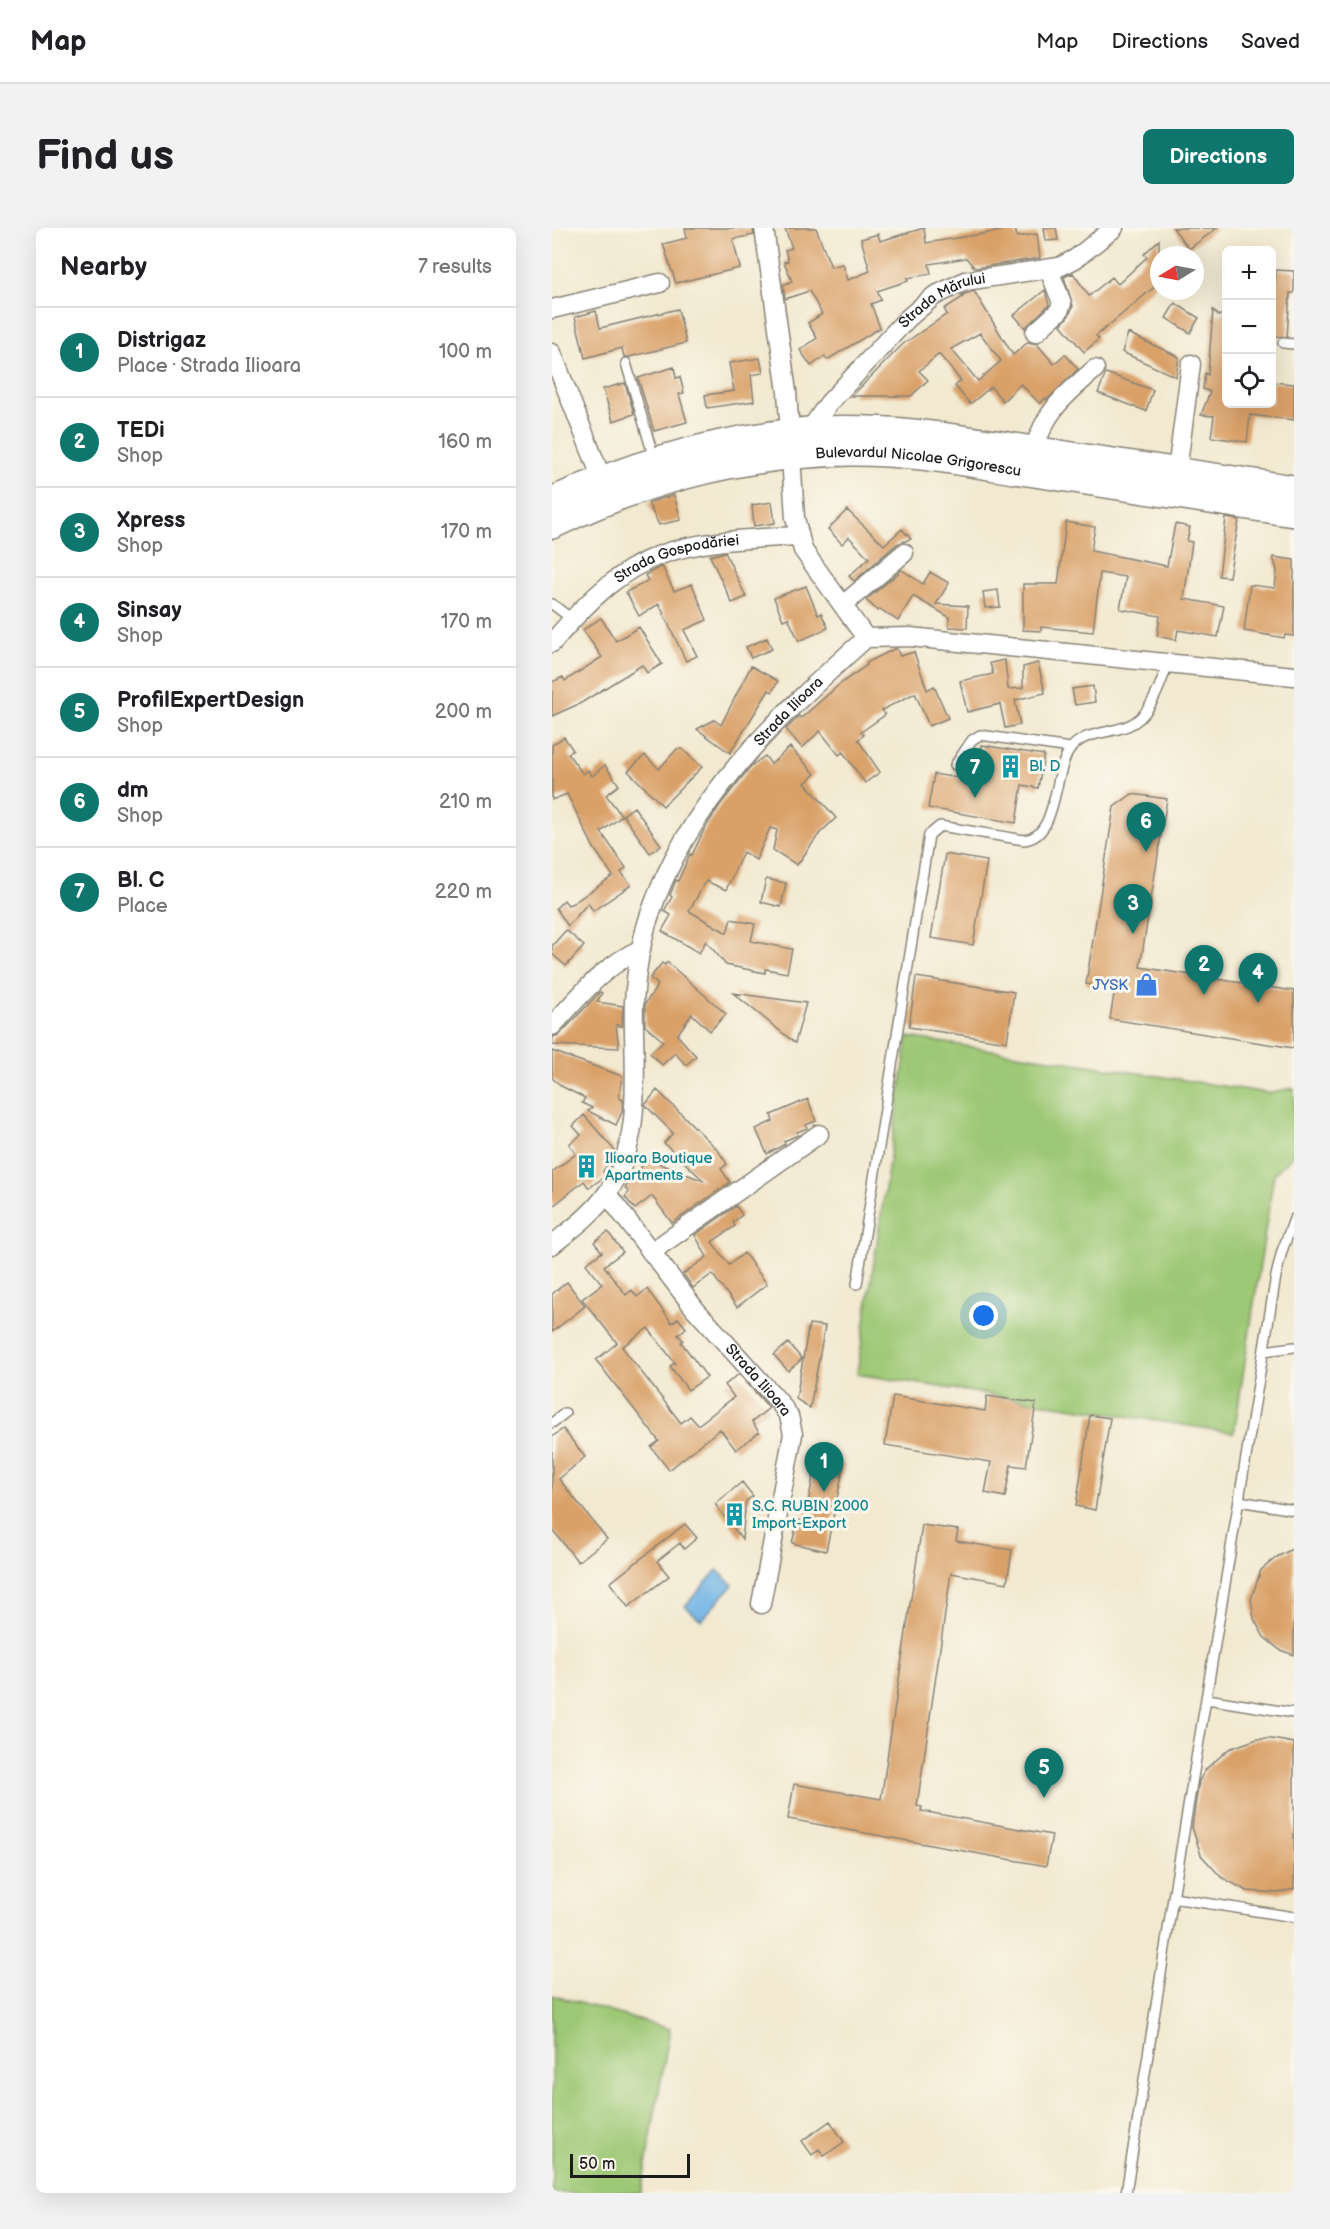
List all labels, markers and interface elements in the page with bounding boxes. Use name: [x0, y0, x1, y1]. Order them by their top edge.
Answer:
text: Map: [30, 25, 86, 58]
text: Map: [1036, 29, 1079, 54]
text: Directions: [1112, 29, 1208, 54]
text: Saved: [1241, 29, 1300, 54]
button: Directions: [1143, 129, 1294, 184]
text: Find us: [36, 131, 174, 182]
north arrow: [1150, 246, 1204, 300]
map controls: [1222, 246, 1276, 408]
button: +: [1222, 246, 1276, 300]
text: Nearby: [60, 252, 147, 283]
text: 7 results: [418, 255, 492, 279]
street label: Strada Mărului: [895, 269, 987, 332]
button: −: [1222, 300, 1276, 354]
text: Distrigaz: [117, 327, 206, 354]
text: 1: [75, 340, 84, 364]
text: 100 m: [439, 340, 492, 364]
text: Place · Strada Ilioara: [117, 354, 301, 378]
button: locate: [1222, 354, 1276, 408]
text: TEDi: [117, 417, 165, 444]
text: 2: [74, 430, 85, 454]
text: 160 m: [438, 430, 492, 454]
street label: Bulevardul Nicolae Grigorescu: [815, 443, 1023, 481]
text: Shop: [117, 444, 163, 468]
text: Xpress: [117, 507, 185, 534]
text: 3: [74, 520, 85, 544]
text: 170 m: [441, 520, 492, 544]
street label: Strada Gospodăriei: [611, 531, 740, 588]
text: Shop: [117, 534, 163, 558]
text: Sinsay: [117, 597, 182, 624]
text: 4: [74, 610, 85, 634]
text: 170 m: [441, 610, 492, 634]
text: Shop: [117, 624, 163, 648]
street label: Strada Ilioara: [750, 673, 827, 750]
text: ProfilExpertDesign: [117, 687, 304, 714]
text: 5: [74, 700, 85, 724]
text: 200 m: [435, 700, 492, 724]
text: Shop: [117, 714, 163, 738]
pin: 7: [956, 748, 994, 798]
building icon: Bl. D: [998, 753, 1024, 779]
place label: Bl. D: [1029, 757, 1061, 776]
text: dm: [117, 777, 149, 804]
text: 6: [73, 790, 86, 814]
text: 210 m: [439, 790, 492, 814]
pin: 6: [1126, 802, 1166, 852]
text: Shop: [117, 804, 163, 828]
text: Bl. C: [117, 867, 164, 894]
text: 7: [74, 880, 85, 904]
text: 220 m: [435, 880, 492, 904]
pin: 3: [1114, 884, 1152, 934]
text: Place: [117, 894, 168, 918]
pin: 2: [1184, 946, 1224, 995]
pin: 4: [1238, 954, 1278, 1003]
shop icon: JYSK: [1133, 972, 1159, 998]
place label: JYSK: [1092, 976, 1128, 995]
place label: Ilioara Boutique Apartments: [605, 1149, 712, 1185]
building icon: Ilioara Boutique Apartments: [574, 1154, 600, 1180]
your location: [969, 1301, 998, 1330]
street label: Strada Ilioara: [721, 1340, 795, 1420]
pin: 1: [804, 1442, 844, 1492]
place label: S.C. RUBIN 2000 Import-Export: [752, 1497, 869, 1533]
building icon: S.C. RUBIN 2000 Import-Export: [721, 1502, 747, 1528]
pin: 5: [1024, 1748, 1064, 1798]
scale bar: [570, 2151, 690, 2178]
text: 50 m: [579, 2155, 615, 2174]

